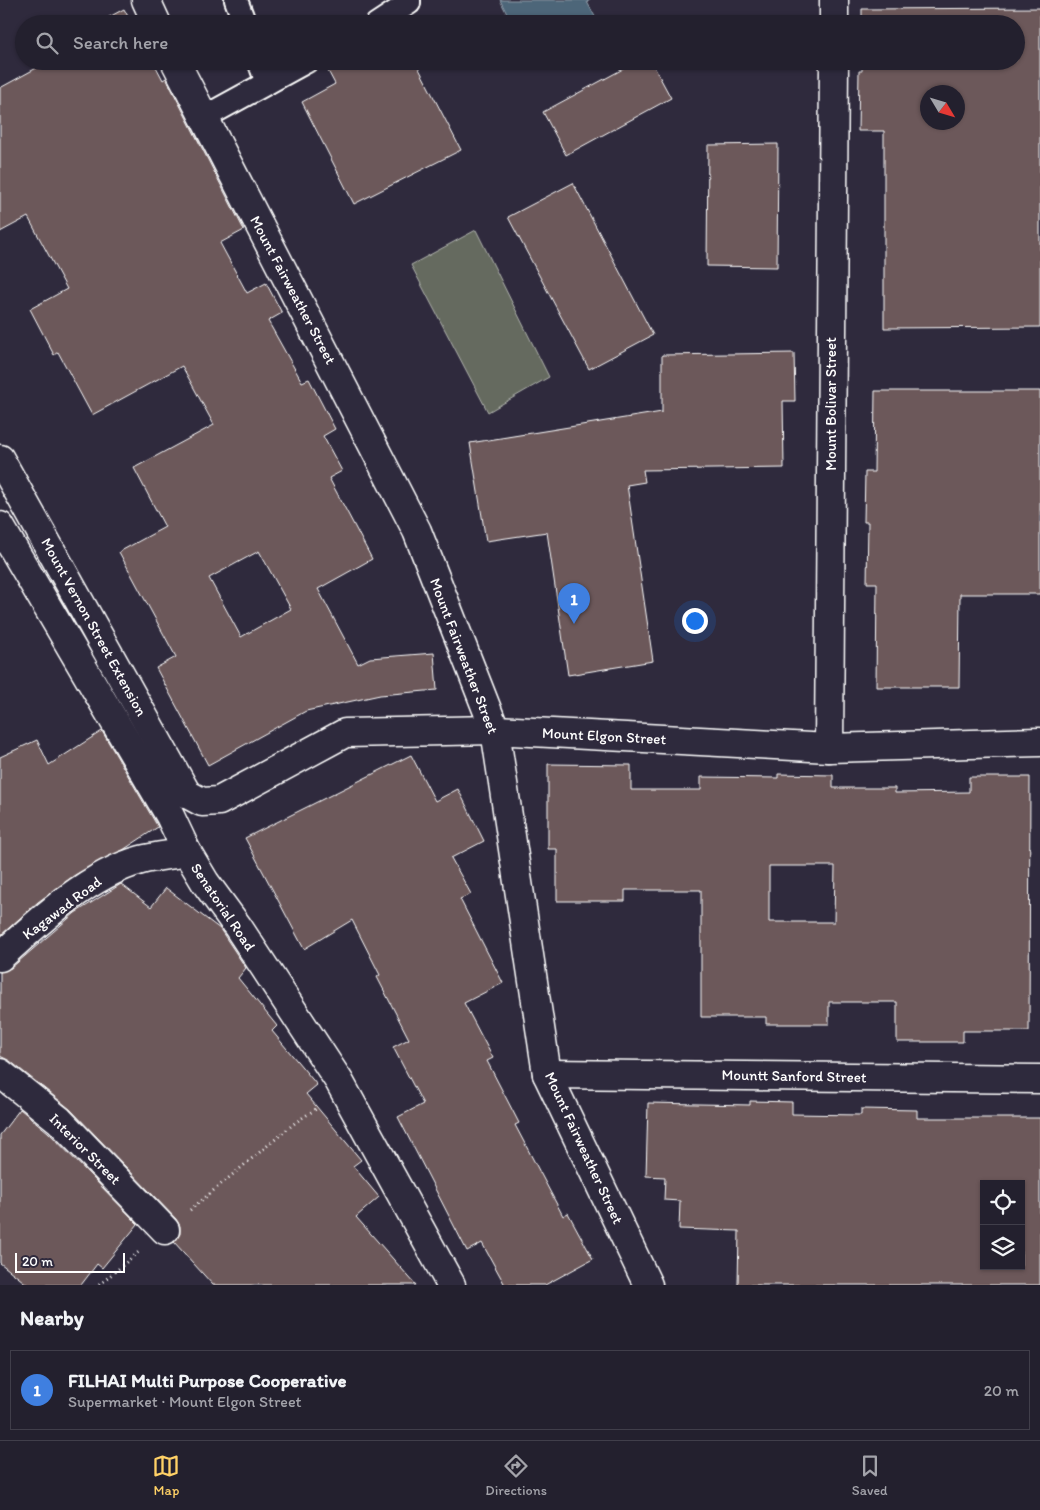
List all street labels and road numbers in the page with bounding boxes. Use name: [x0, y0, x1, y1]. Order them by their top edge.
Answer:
street label: Mount Fairweather Street: [246, 213, 340, 368]
street label: Mount Bolivar Street: [822, 337, 840, 471]
street label: Mount Vernon Street Extension: [37, 535, 151, 720]
street label: Mount Fairweather Street: [426, 575, 502, 737]
street label: Mount Elgon Street: [541, 724, 667, 748]
street label: Senatorial Road: [187, 860, 259, 954]
street label: Kagawad Road: [19, 872, 106, 944]
street label: Mountt Sanford Street: [721, 1066, 867, 1086]
street label: Mount Fairweather Street: [541, 1069, 627, 1227]
street label: Interior Street: [46, 1110, 125, 1189]

